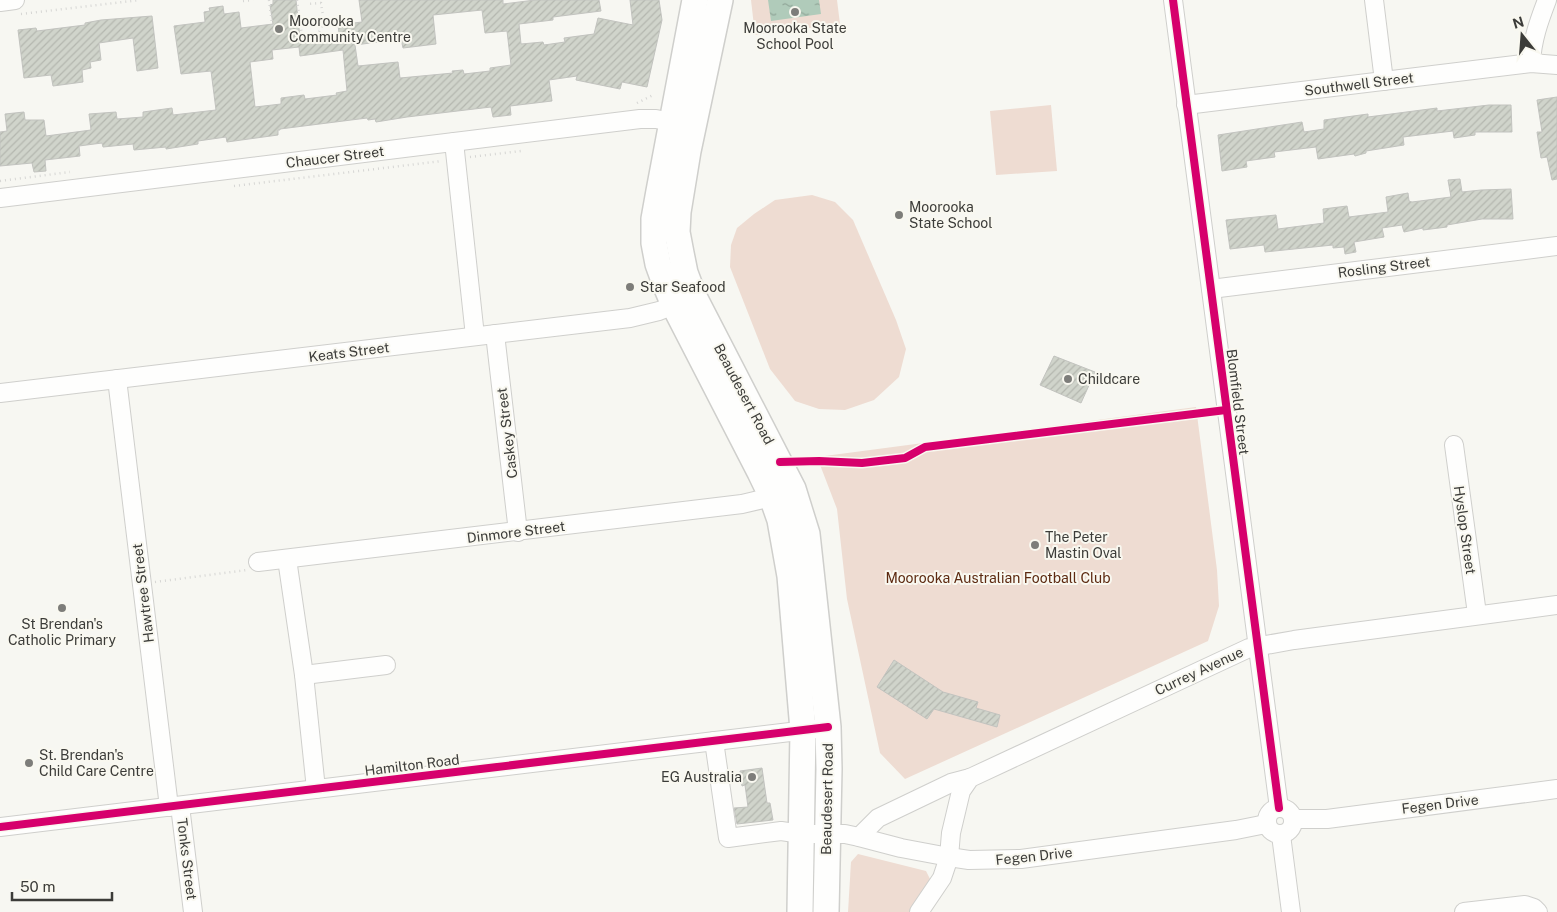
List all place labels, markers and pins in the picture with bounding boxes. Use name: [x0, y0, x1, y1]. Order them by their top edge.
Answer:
marker: Moorooka State School Pool: [789, 6, 801, 18]
place label: Moorooka Community Centre: [289, 13, 411, 45]
place label: Moorooka State School Pool: [743, 20, 847, 52]
marker: Moorooka Community Centre: [273, 23, 285, 35]
place label: Moorooka State School: [909, 199, 992, 231]
marker: Moorooka State School: [893, 209, 905, 221]
place label: Star Seafood: [640, 279, 726, 295]
marker: Star Seafood: [624, 281, 636, 293]
place label: Childcare: [1078, 371, 1140, 387]
marker: Childcare: [1062, 373, 1074, 385]
place label: The Peter Mastin Oval: [1045, 529, 1122, 561]
marker: The Peter Mastin Oval: [1029, 539, 1041, 551]
marker: St Brendan's Catholic Primary: [56, 602, 68, 614]
place label: St Brendan's Catholic Primary: [8, 616, 116, 648]
place label: St. Brendan's Child Care Centre: [39, 747, 154, 779]
marker: St. Brendan's Child Care Centre: [23, 757, 35, 769]
place label: EG Australia: [661, 769, 742, 785]
marker: EG Australia: [746, 771, 758, 783]

